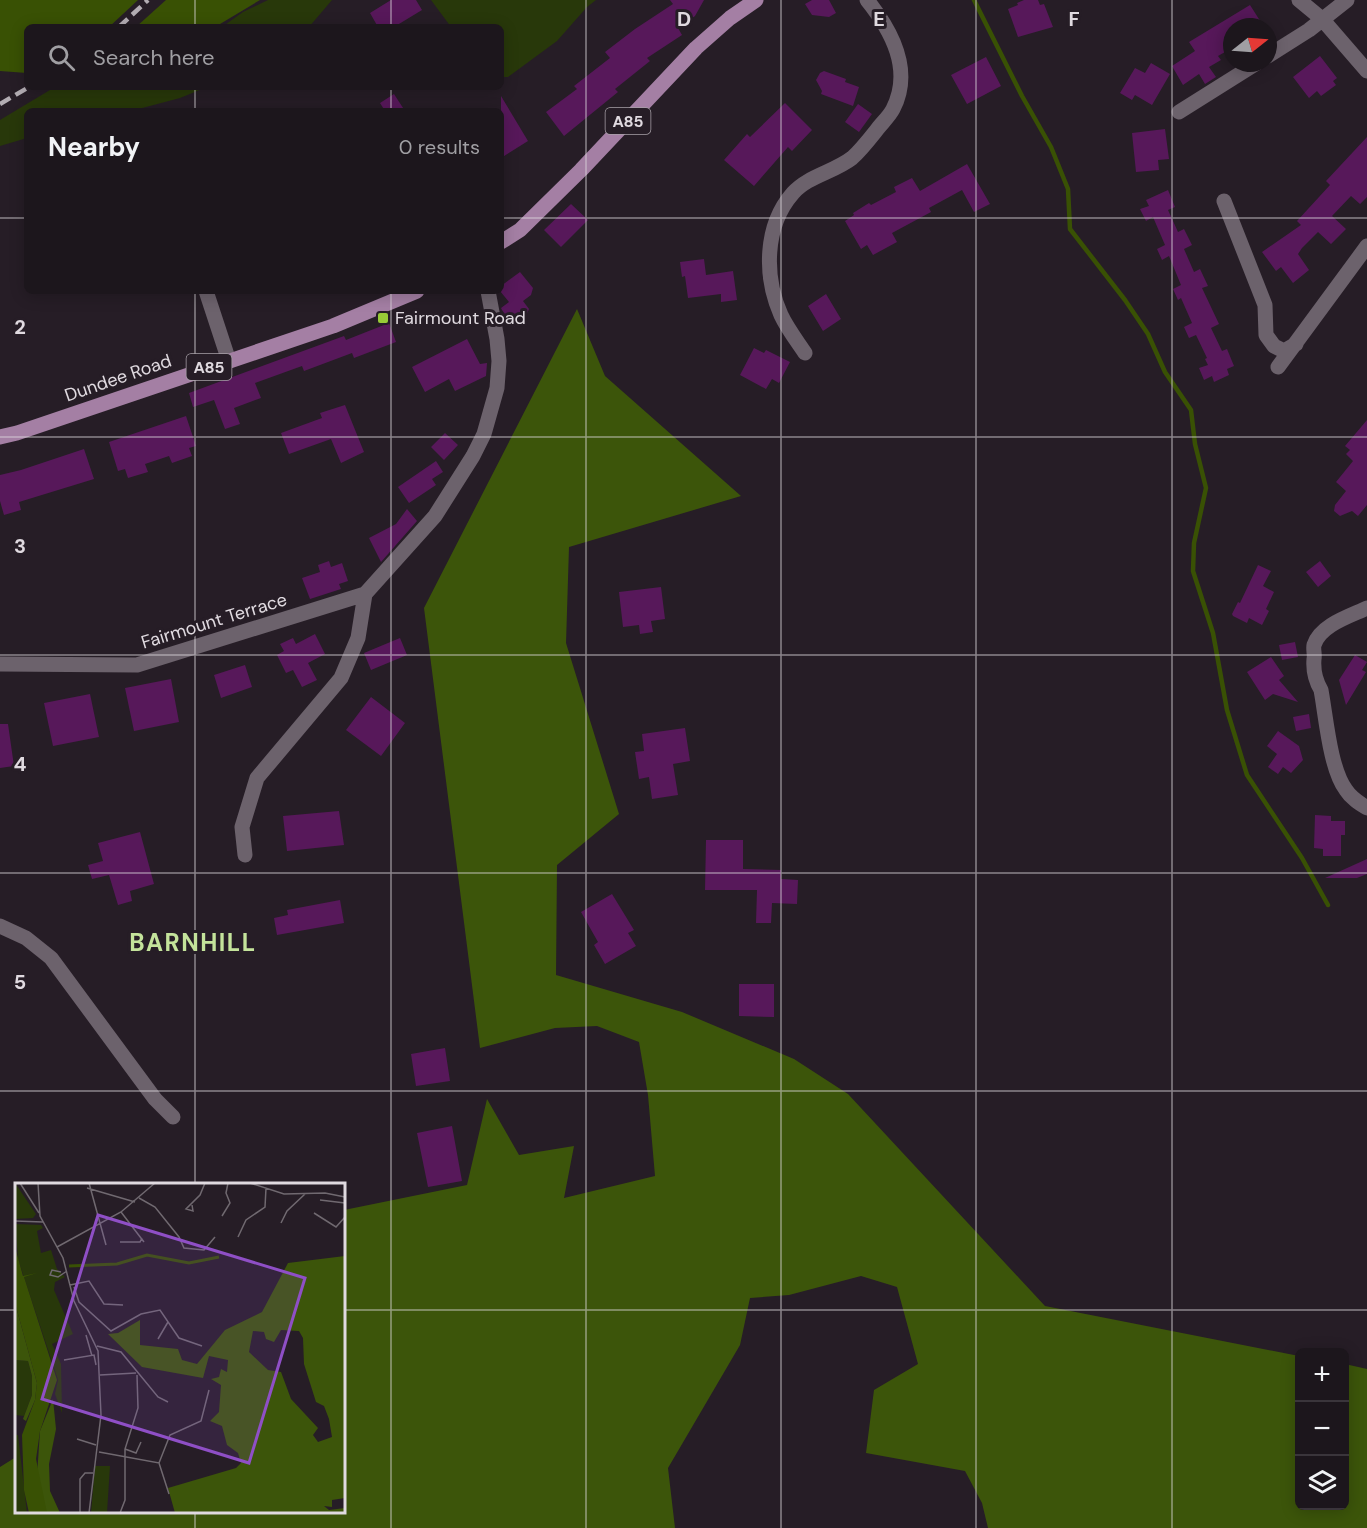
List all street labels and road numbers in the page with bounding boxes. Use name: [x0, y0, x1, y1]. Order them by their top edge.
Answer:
road number: A85: [606, 108, 650, 134]
street label: Dundee Road: [61, 349, 175, 407]
road number: A85: [186, 354, 232, 380]
street label: Fairmount Terrace: [138, 587, 290, 655]

